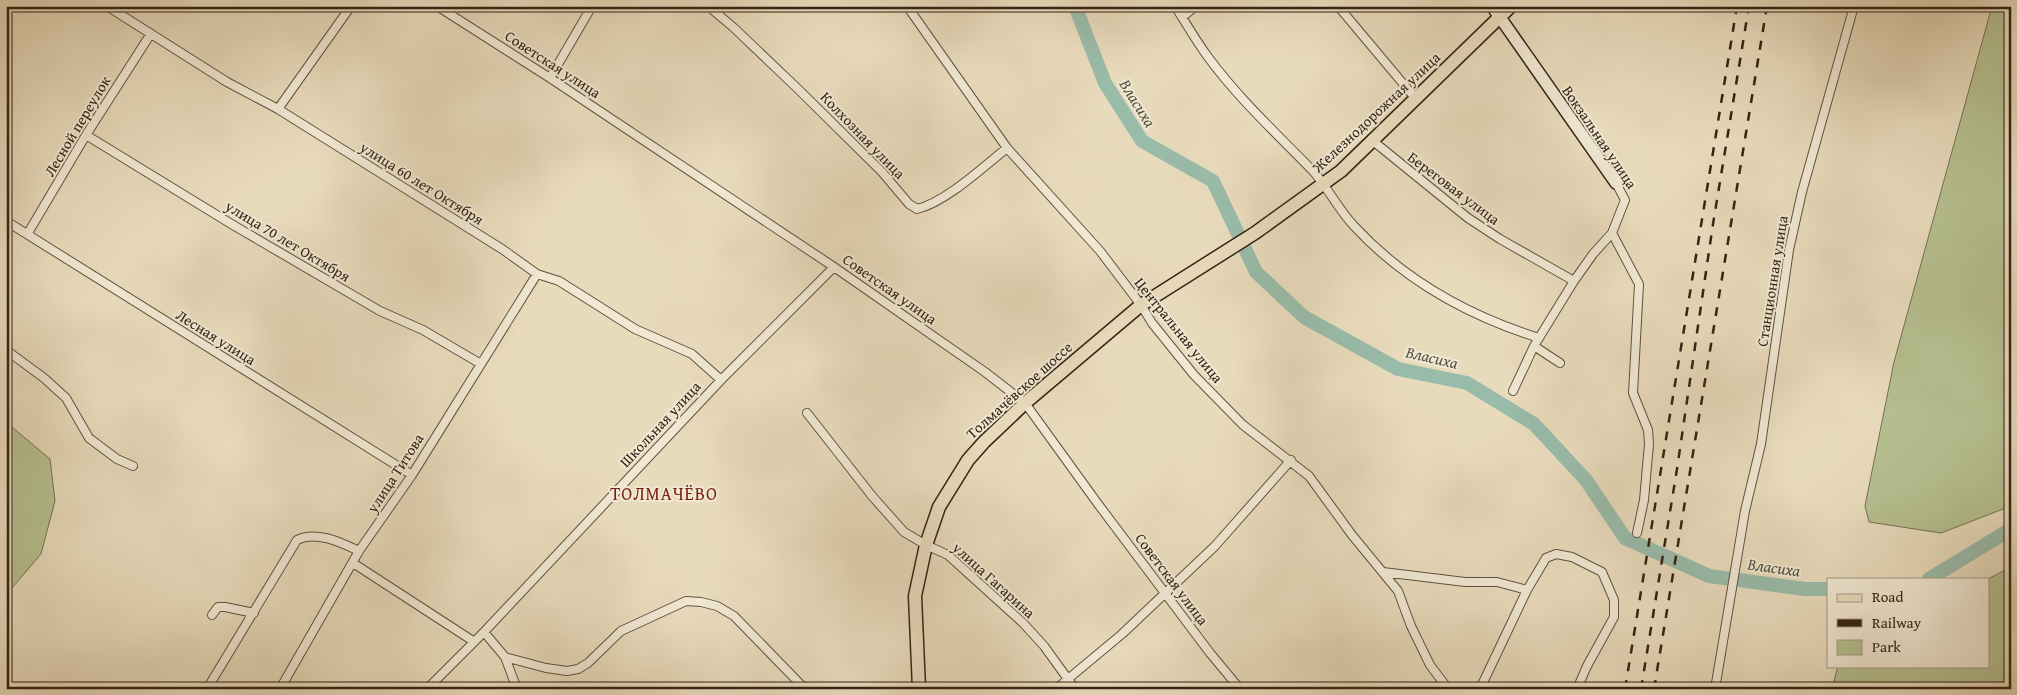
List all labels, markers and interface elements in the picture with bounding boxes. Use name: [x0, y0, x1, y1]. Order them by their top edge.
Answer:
street label: Советская улица: [501, 25, 606, 103]
street label: Железнодорожная улица: [1307, 46, 1445, 178]
street label: Лесной переулок: [39, 72, 115, 180]
water label: Власиха: [1113, 73, 1163, 132]
street label: Вокзальная улица: [1558, 81, 1643, 193]
street label: Колхозная улица: [816, 87, 911, 184]
street label: улица 60 лет Октября: [355, 136, 488, 230]
street label: Береговая улица: [1404, 146, 1505, 230]
street label: улица 70 лет Октября: [221, 195, 355, 287]
street label: Станционная улица: [1751, 213, 1793, 348]
street label: Советская улица: [839, 249, 942, 330]
street label: Центральная улица: [1130, 273, 1229, 388]
street label: Лесная улица: [172, 304, 261, 370]
street label: Толмачёвское шоссе: [961, 337, 1077, 443]
water label: Власиха: [1403, 339, 1461, 375]
street label: Школьная улица: [615, 376, 706, 472]
street label: улица Титова: [361, 429, 429, 518]
district label: ТОЛМАЧЁВО: [610, 480, 718, 507]
street label: Советская улица: [1130, 529, 1214, 630]
street label: улица Гагарина: [947, 537, 1041, 623]
water label: Власиха: [1745, 551, 1802, 583]
legend: [1827, 578, 1990, 668]
text: Road: [1872, 586, 1903, 607]
text: Railway: [1872, 612, 1922, 633]
text: Park: [1872, 636, 1901, 657]

